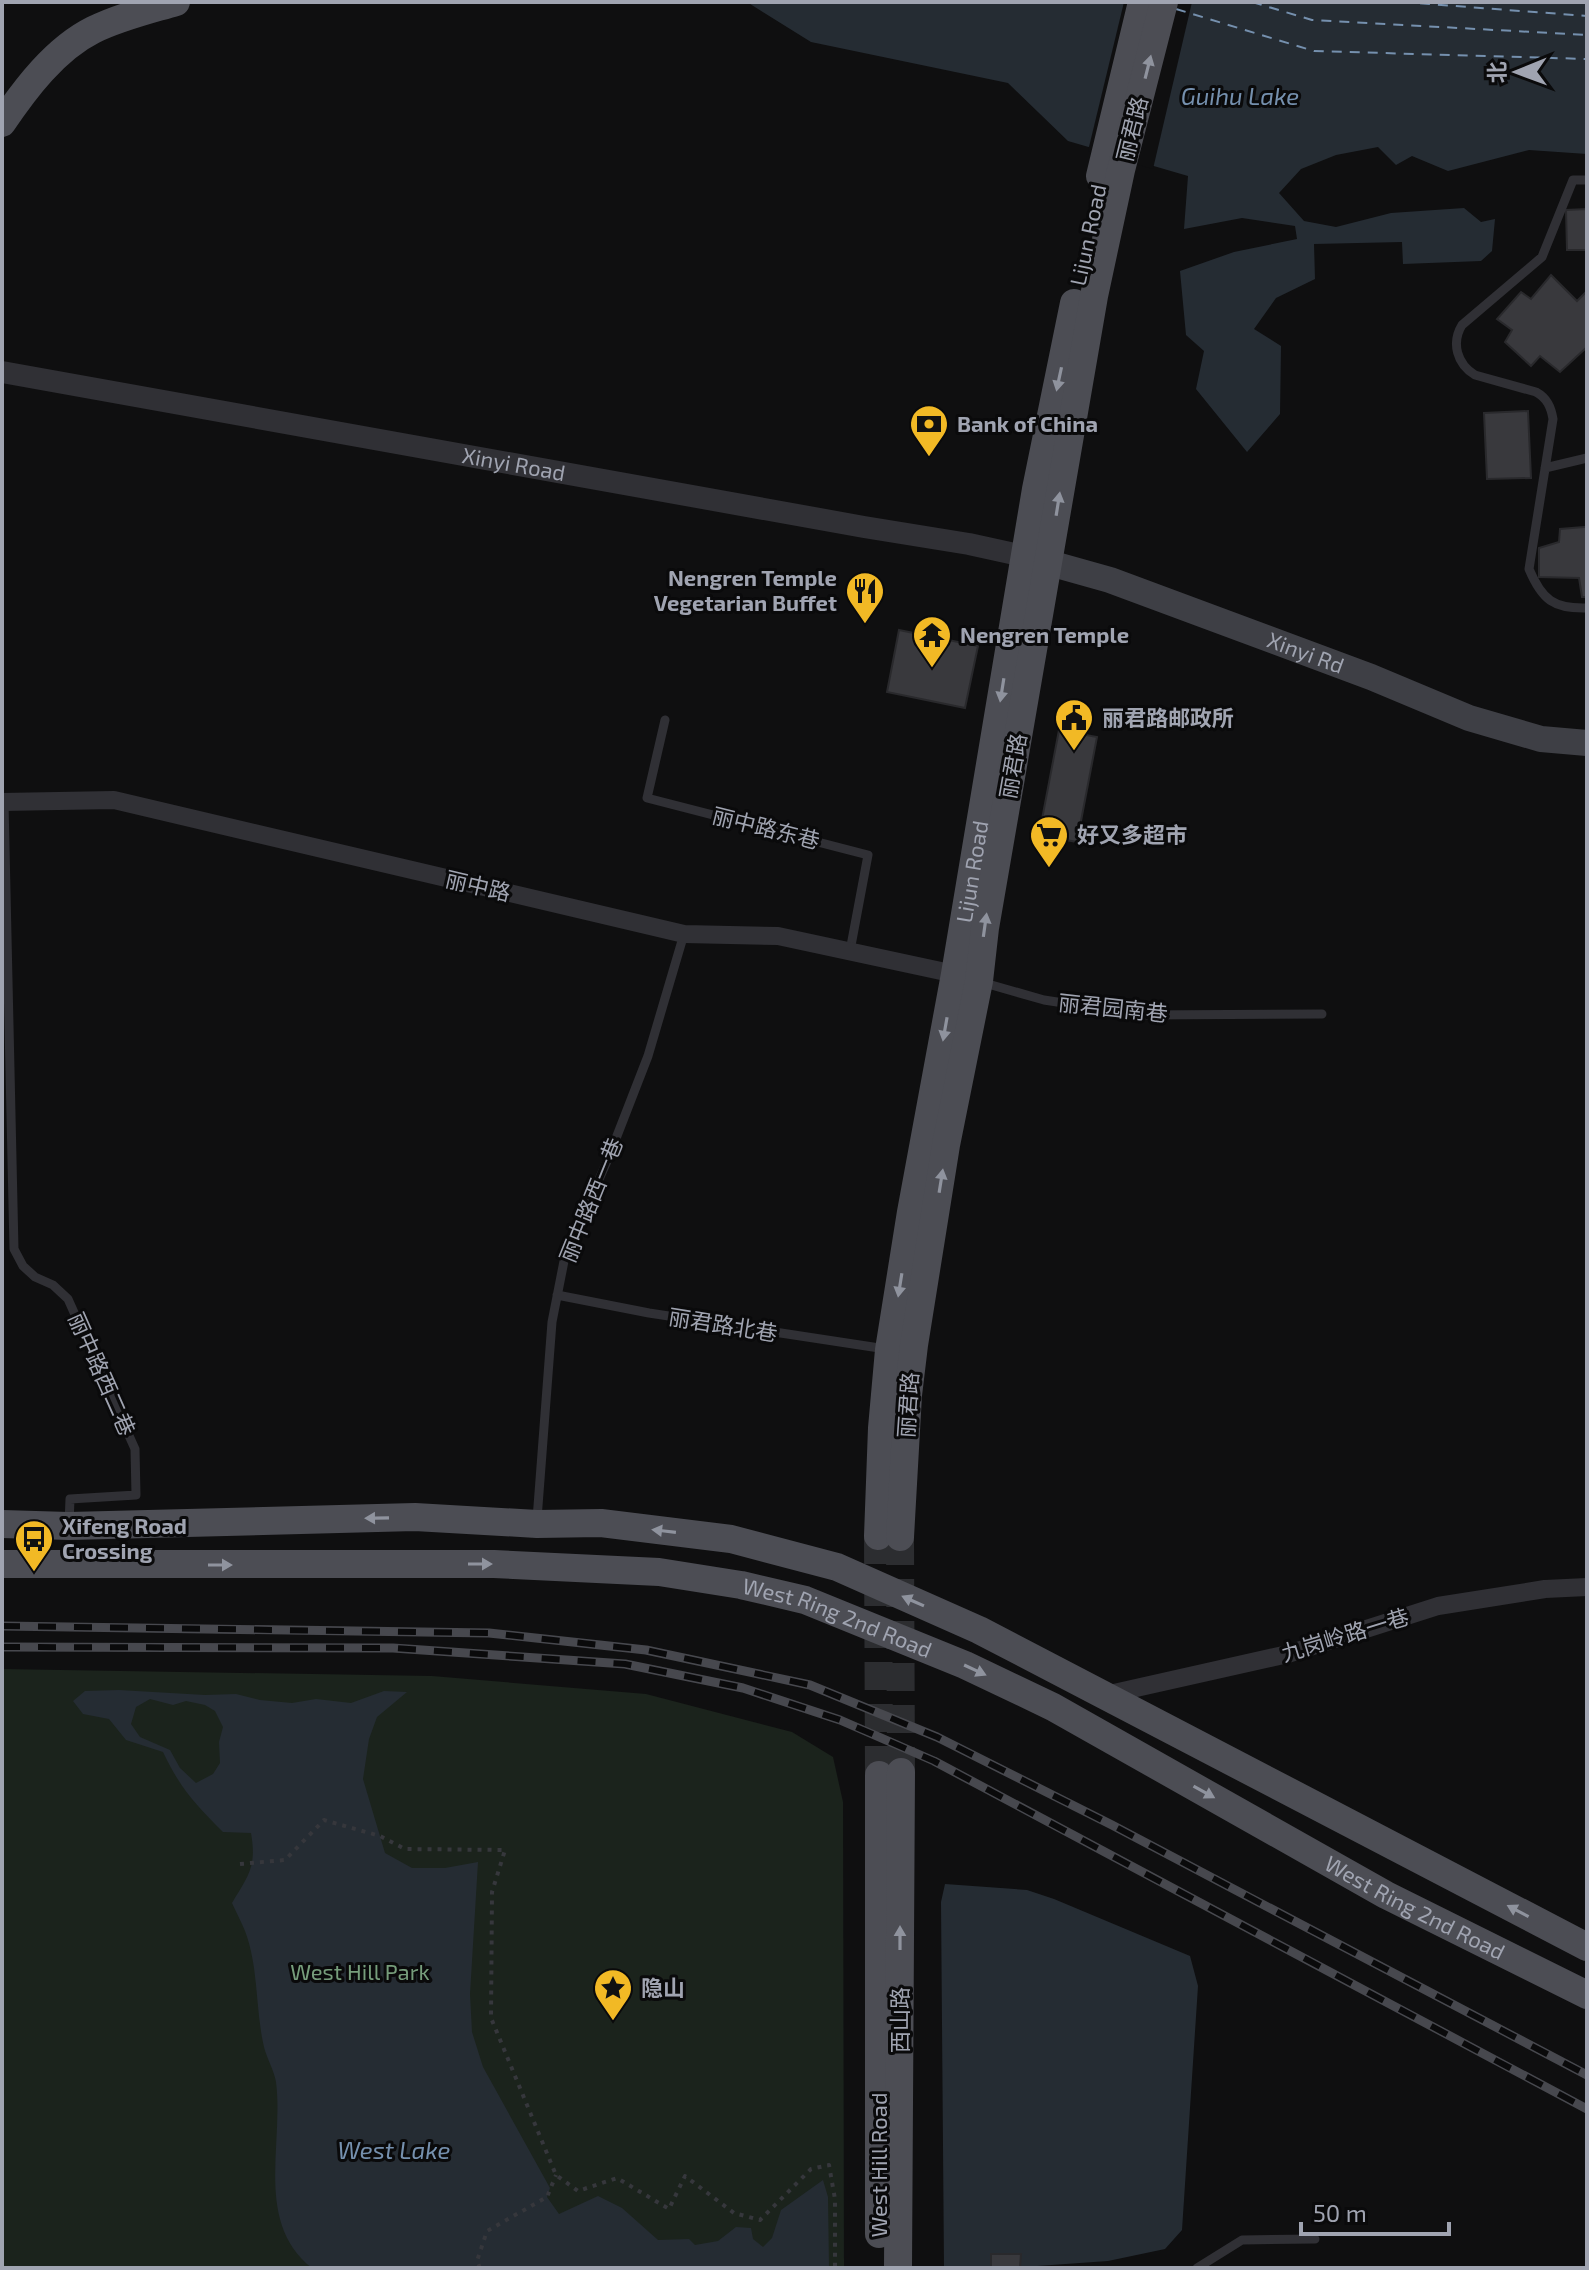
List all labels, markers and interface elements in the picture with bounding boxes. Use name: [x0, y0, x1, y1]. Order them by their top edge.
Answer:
north arrow: [1477, 32, 1557, 112]
one-way arrow: [1142, 54, 1154, 79]
text: 北: [1483, 61, 1509, 84]
water label: Guihu Lake: [1181, 81, 1299, 110]
street label: 丽君路: [1110, 94, 1152, 164]
street label: Lijun Road: [1064, 182, 1111, 288]
one-way arrow: [1052, 367, 1064, 392]
bank icon: Bank of China: [908, 403, 950, 458]
place label: Bank of China: [957, 410, 1098, 436]
street label: Xinyi Road: [460, 441, 568, 485]
one-way arrow: [1052, 491, 1065, 516]
place label: Nengren Temple Vegetarian Buffet: [654, 564, 837, 615]
restaurant icon: Nengren Temple Vegetarian Buffet: [844, 570, 886, 625]
temple icon: Nengren Temple: [911, 614, 953, 669]
place label: Nengren Temple: [960, 621, 1129, 647]
street label: Xinyi Rd: [1264, 626, 1348, 678]
one-way arrow: [995, 678, 1007, 703]
public building icon: 丽君路邮政所: [1053, 697, 1095, 752]
place label: 丽君路邮政所: [1102, 704, 1234, 730]
street label: 丽君路: [993, 731, 1031, 801]
street label: 丽中路东巷: [710, 801, 823, 853]
supermarket icon: 好又多超市: [1028, 814, 1070, 869]
street label: Lijun Road: [950, 818, 992, 924]
place label: 好又多超市: [1077, 821, 1187, 847]
street label: 丽中路: [443, 865, 513, 905]
one-way arrow: [979, 913, 992, 938]
street label: 丽君园南巷: [1057, 988, 1169, 1026]
one-way arrow: [938, 1017, 950, 1042]
street label: 丽中路西一巷: [553, 1134, 627, 1266]
one-way arrow: [935, 1169, 947, 1194]
one-way arrow: [893, 1273, 905, 1298]
street label: 丽君路北巷: [667, 1303, 780, 1345]
street label: 丽中路西二巷: [64, 1308, 142, 1439]
street label: 丽君路: [892, 1371, 922, 1439]
place label: Xifeng Road Crossing: [62, 1512, 187, 1563]
one-way arrow: [364, 1512, 389, 1525]
bus stop icon: Xifeng Road Crossing: [13, 1518, 55, 1573]
one-way arrow: [651, 1524, 676, 1537]
one-way arrow: [468, 1558, 493, 1570]
one-way arrow: [208, 1559, 233, 1571]
street label: West Ring 2nd Road: [740, 1572, 936, 1662]
one-way arrow: [901, 1594, 925, 1607]
street label: 九岗岭路一巷: [1278, 1602, 1412, 1666]
one-way arrow: [963, 1663, 987, 1677]
one-way arrow: [1193, 1785, 1215, 1799]
street label: West Ring 2nd Road: [1321, 1849, 1510, 1964]
one-way arrow: [1506, 1904, 1529, 1917]
one-way arrow: [894, 1925, 906, 1950]
park label: West Hill Park: [290, 1958, 430, 1984]
place icon: 隐山: [592, 1967, 634, 2022]
place label: 隐山: [641, 1974, 685, 2000]
street label: 西山路: [886, 1987, 912, 2053]
street label: West Hill Road: [865, 2093, 891, 2237]
water label: West Lake: [338, 2135, 451, 2164]
scale bar: [1301, 2186, 1449, 2236]
text: 50 m: [1313, 2198, 1367, 2227]

